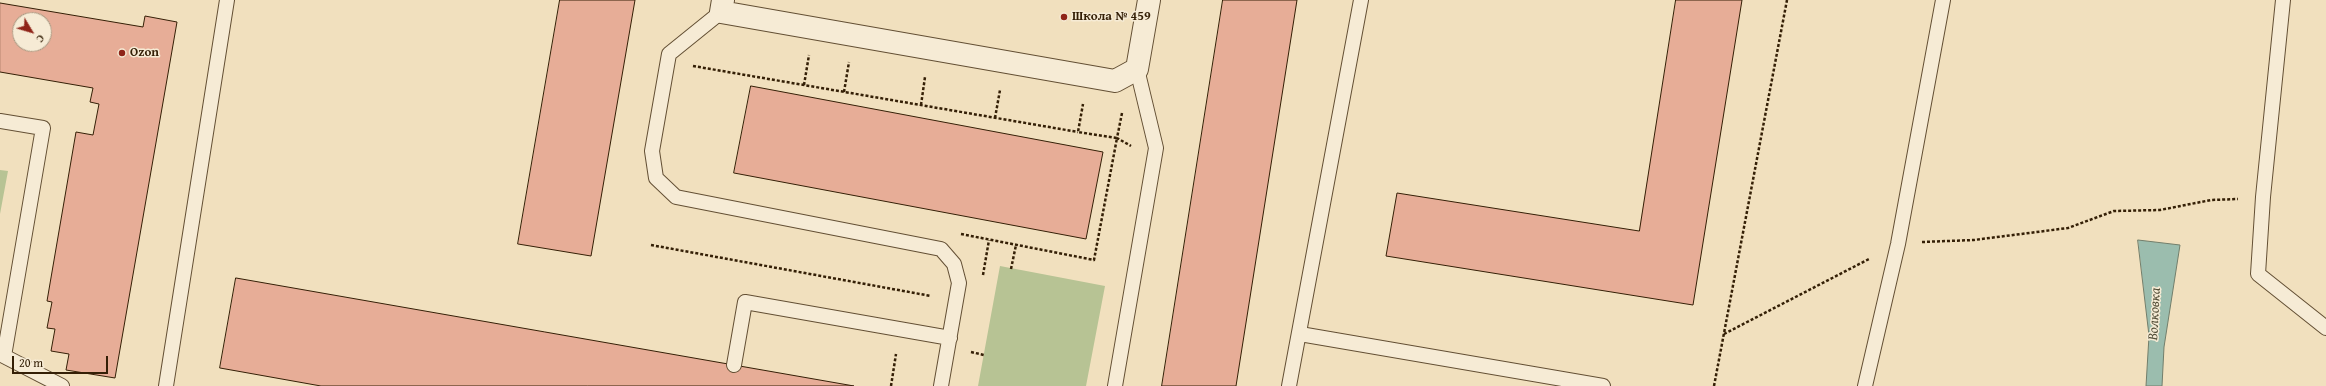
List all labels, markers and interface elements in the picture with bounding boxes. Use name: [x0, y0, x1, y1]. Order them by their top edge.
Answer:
place label: Школа № 459: [1072, 9, 1151, 25]
north arrow: [12, 12, 52, 52]
marker: Школа № 459: [1059, 12, 1069, 22]
text: С: [32, 31, 49, 46]
place label: Ozon: [130, 45, 159, 61]
marker: Ozon: [117, 48, 127, 58]
water label: Волковка: [2145, 287, 2165, 341]
scale bar: [14, 348, 110, 374]
text: 20 m: [19, 354, 43, 371]

